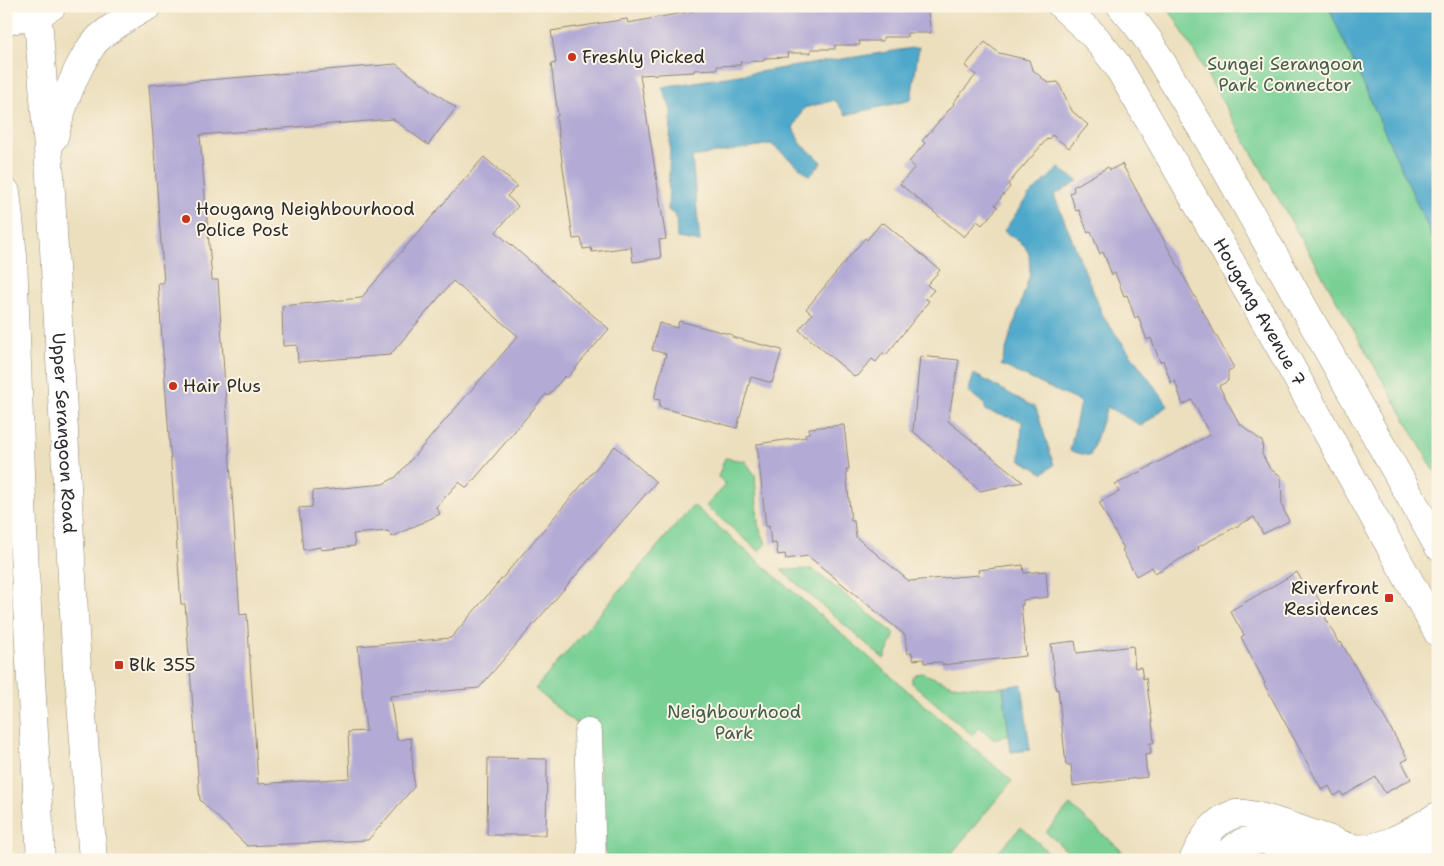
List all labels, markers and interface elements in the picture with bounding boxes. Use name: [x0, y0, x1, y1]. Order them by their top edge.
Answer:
place label: Freshly Picked: [582, 45, 705, 69]
marker: Freshly Picked: [566, 51, 578, 63]
park label: Sungei Serangoon Park Connector: [1207, 52, 1363, 97]
place label: Hougang Neighbourhood Police Post: [196, 197, 415, 242]
marker: Hougang Neighbourhood Police Post: [180, 213, 192, 225]
street label: Hougang Avenue 7: [1208, 234, 1311, 390]
street label: Upper Serangoon Road: [47, 332, 82, 534]
place label: Hair Plus: [183, 374, 261, 398]
marker: Hair Plus: [167, 380, 179, 392]
place label: Riverfront Residences: [1284, 576, 1379, 621]
marker: Riverfront Residences: [1383, 592, 1395, 604]
place label: Blk 355: [129, 653, 196, 677]
marker: Blk 355: [113, 659, 125, 671]
park label: Neighbourhood Park: [667, 700, 801, 745]

